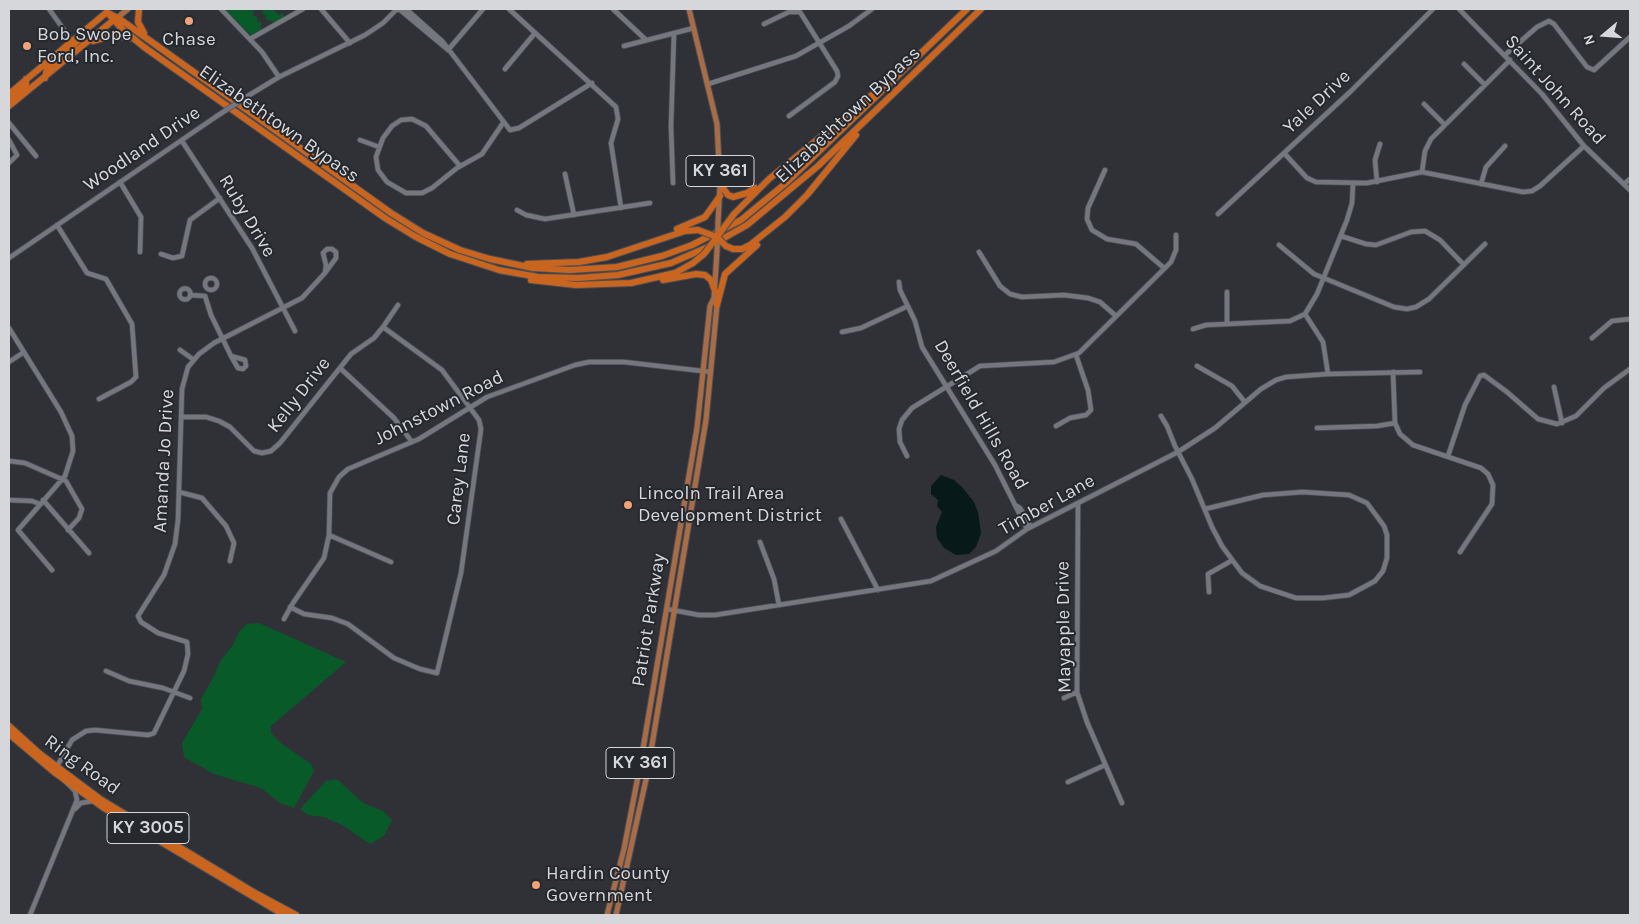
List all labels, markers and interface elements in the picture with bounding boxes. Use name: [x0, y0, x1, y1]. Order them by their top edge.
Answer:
north arrow: [1579, 10, 1629, 60]
marker: Chase: [183, 15, 195, 27]
place label: Bob Swope Ford, Inc.: [37, 24, 131, 68]
place label: Chase: [162, 29, 216, 51]
street label: Saint John Road: [1500, 30, 1610, 150]
text: N: [1580, 32, 1599, 47]
marker: Bob Swope Ford, Inc.: [21, 40, 33, 52]
street label: Elizabethtown Bypass: [771, 42, 925, 188]
street label: Elizabethtown Bypass: [195, 60, 363, 188]
street label: Yale Drive: [1279, 65, 1355, 139]
street label: Woodland Drive: [79, 102, 205, 196]
road number: KY 361: [686, 156, 754, 187]
street label: Ruby Drive: [214, 171, 280, 261]
street label: Deerfield Hills Road: [929, 336, 1033, 494]
street label: Kelly Drive: [262, 353, 336, 437]
street label: Johnstown Road: [371, 366, 507, 450]
street label: Amanda Jo Drive: [149, 389, 179, 533]
street label: Carey Lane: [442, 432, 476, 526]
street label: Timber Lane: [995, 469, 1099, 541]
place label: Lincoln Trail Area Development District: [638, 483, 822, 527]
marker: Lincoln Trail Area Development District: [622, 499, 634, 511]
street label: Patriot Parkway: [627, 552, 671, 688]
street label: Mayapple Drive: [1051, 561, 1077, 693]
street label: Ring Road: [40, 730, 124, 800]
road number: KY 361: [606, 748, 674, 778]
road number: KY 3005: [107, 812, 189, 844]
place label: Hardin County Government: [546, 863, 670, 907]
marker: Hardin County Government: [530, 879, 542, 891]

